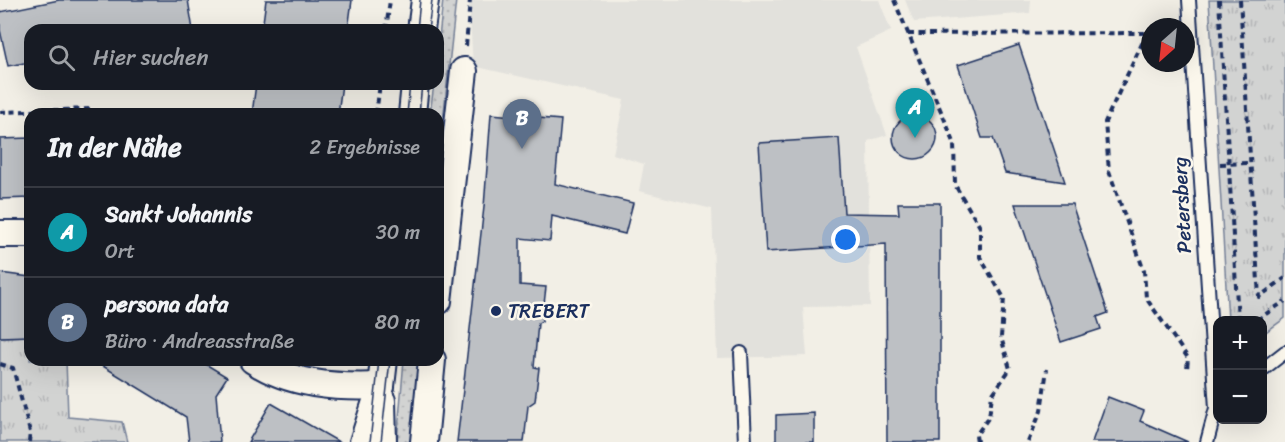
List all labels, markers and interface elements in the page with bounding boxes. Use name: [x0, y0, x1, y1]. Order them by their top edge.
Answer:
north arrow: [1141, 18, 1195, 72]
search box: [24, 24, 444, 90]
text: Hier suchen: [93, 38, 208, 77]
icon: search: [45, 41, 78, 74]
pin: A: [896, 88, 934, 138]
pin: B: [502, 100, 542, 149]
text: In der Nähe: [48, 124, 182, 170]
text: 2 Ergebnisse: [310, 130, 420, 165]
street label: Petersberg: [1162, 156, 1202, 254]
text: Sankt Johannis: [105, 195, 252, 234]
text: A: [61, 215, 74, 250]
text: 30 m: [376, 215, 420, 250]
your location: [831, 225, 860, 254]
text: Ort: [105, 234, 135, 269]
text: persona data: [105, 285, 228, 324]
place label: TREBERT: [508, 294, 590, 329]
marker: TREBERT: [489, 304, 503, 318]
text: B: [61, 305, 74, 340]
text: 80 m: [375, 305, 420, 340]
map controls: [1213, 316, 1267, 424]
button: +: [1213, 316, 1267, 370]
text: Büro · Andreasstraße: [105, 324, 294, 359]
button: −: [1213, 370, 1267, 424]

